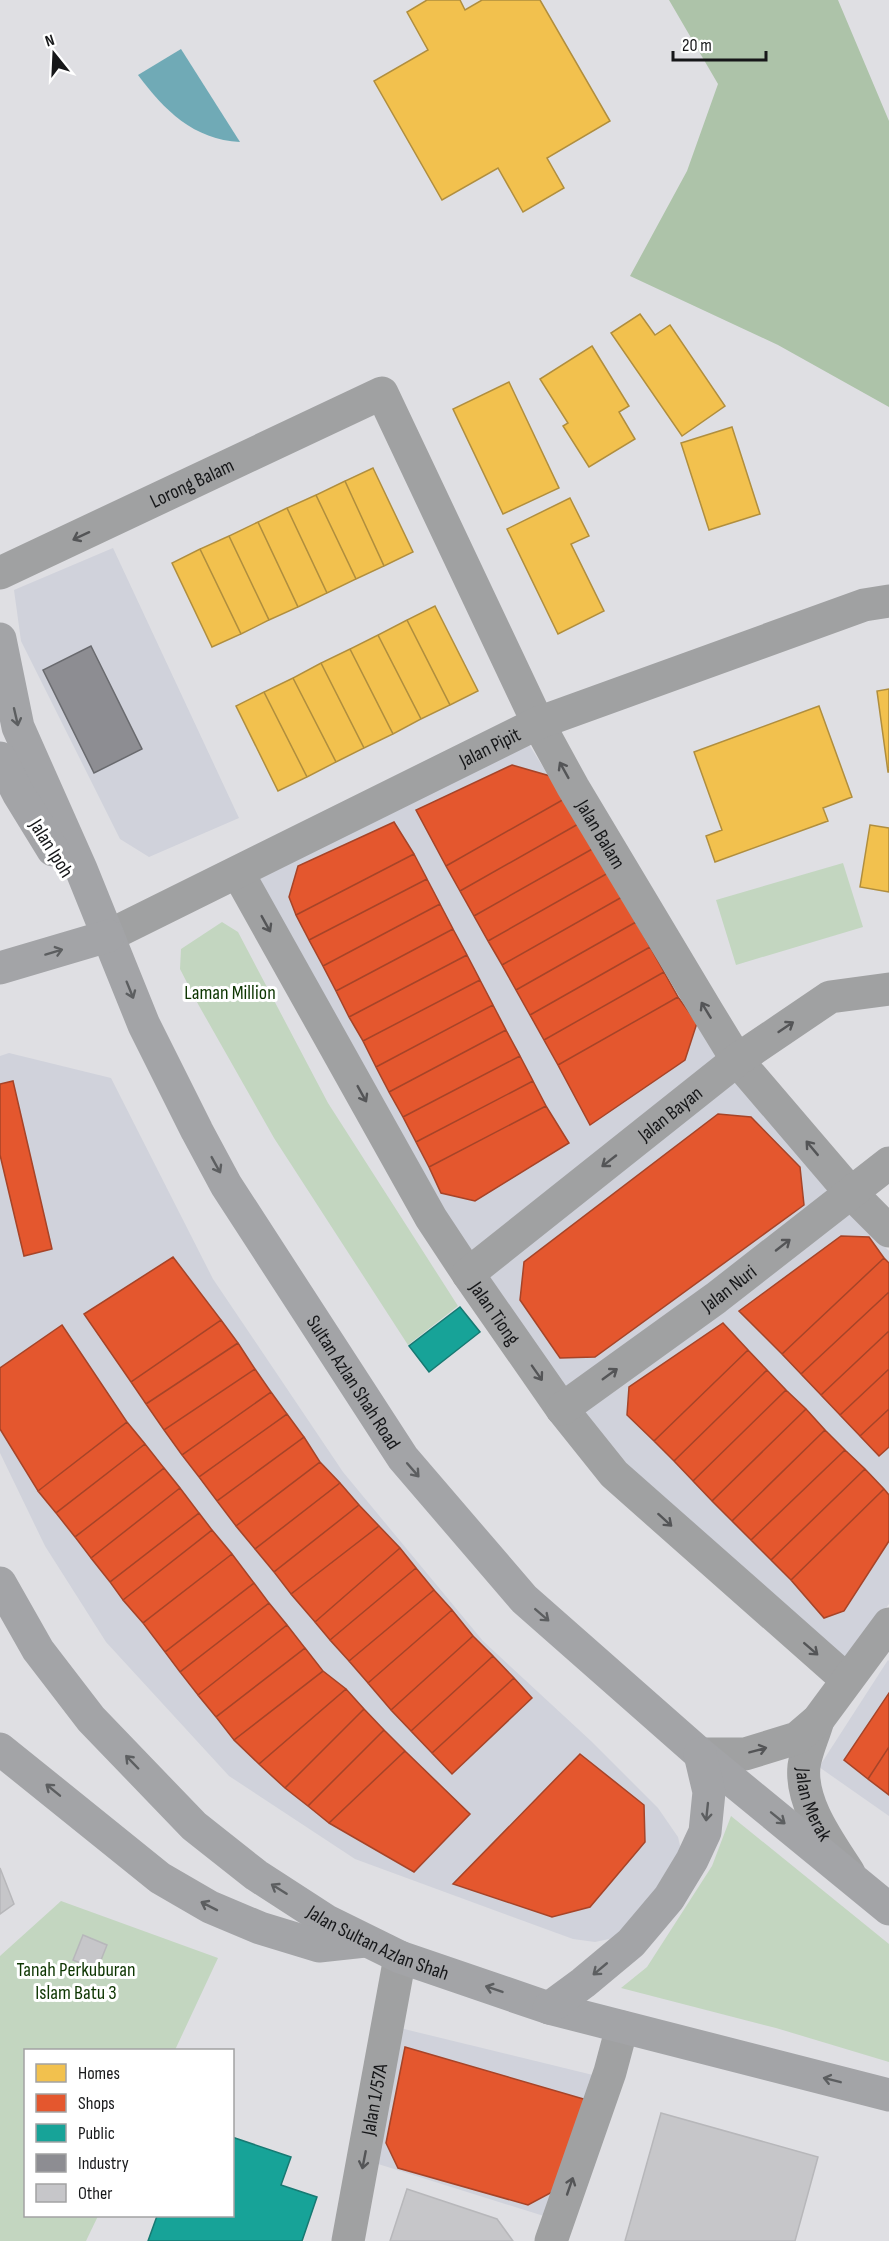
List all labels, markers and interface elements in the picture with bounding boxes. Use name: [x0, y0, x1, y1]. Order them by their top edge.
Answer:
north arrow: [24, 24, 84, 84]
scale bar: [673, 24, 766, 62]
text: N: [43, 31, 57, 52]
text: 20 m: [682, 35, 712, 56]
street label: Lorong Balam: [146, 454, 238, 514]
one-way arrow: [72, 530, 90, 542]
one-way arrow: [10, 707, 22, 726]
street label: Jalan Pipit: [455, 723, 525, 773]
one-way arrow: [558, 762, 570, 779]
street label: Jalan Balam: [570, 795, 630, 873]
street label: Jalan Ipoh: [23, 814, 78, 882]
one-way arrow: [260, 915, 272, 932]
one-way arrow: [44, 946, 63, 957]
one-way arrow: [125, 981, 136, 999]
park label: Laman Million: [184, 981, 276, 1005]
one-way arrow: [700, 1002, 712, 1019]
one-way arrow: [777, 1021, 794, 1033]
street label: Jalan Bayan: [633, 1081, 707, 1148]
one-way arrow: [356, 1085, 368, 1102]
one-way arrow: [805, 1141, 819, 1156]
one-way arrow: [602, 1155, 618, 1168]
one-way arrow: [211, 1156, 222, 1174]
one-way arrow: [774, 1239, 790, 1252]
street label: Jalan Nuri: [696, 1260, 762, 1318]
street label: Jalan Tiong: [463, 1277, 525, 1350]
street label: Sultan Azlan Shah Road: [301, 1311, 405, 1454]
one-way arrow: [531, 1365, 543, 1381]
one-way arrow: [601, 1368, 617, 1381]
one-way arrow: [406, 1462, 420, 1477]
one-way arrow: [657, 1513, 672, 1527]
one-way arrow: [534, 1609, 550, 1622]
one-way arrow: [803, 1642, 818, 1656]
one-way arrow: [748, 1744, 767, 1756]
one-way arrow: [125, 1754, 140, 1769]
street label: Jalan Merak: [791, 1766, 837, 1846]
one-way arrow: [45, 1784, 61, 1797]
one-way arrow: [701, 1801, 712, 1821]
one-way arrow: [770, 1812, 786, 1825]
one-way arrow: [271, 1883, 288, 1895]
one-way arrow: [201, 1899, 219, 1911]
street label: Jalan Sultan Azlan Shah: [301, 1900, 452, 1986]
park label: Tanah Perkuburan Islam Batu 3: [16, 1958, 136, 2005]
one-way arrow: [593, 1962, 608, 1976]
one-way arrow: [485, 1983, 504, 1994]
legend: [24, 2049, 234, 2217]
street label: Jalan 1/57A: [356, 2061, 393, 2138]
text: Homes: [78, 2063, 120, 2084]
one-way arrow: [823, 2073, 842, 2085]
text: Shops: [78, 2093, 115, 2114]
text: Public: [78, 2123, 115, 2144]
one-way arrow: [358, 2150, 369, 2169]
text: Industry: [78, 2153, 129, 2174]
one-way arrow: [566, 2177, 577, 2196]
text: Other: [78, 2183, 112, 2204]

